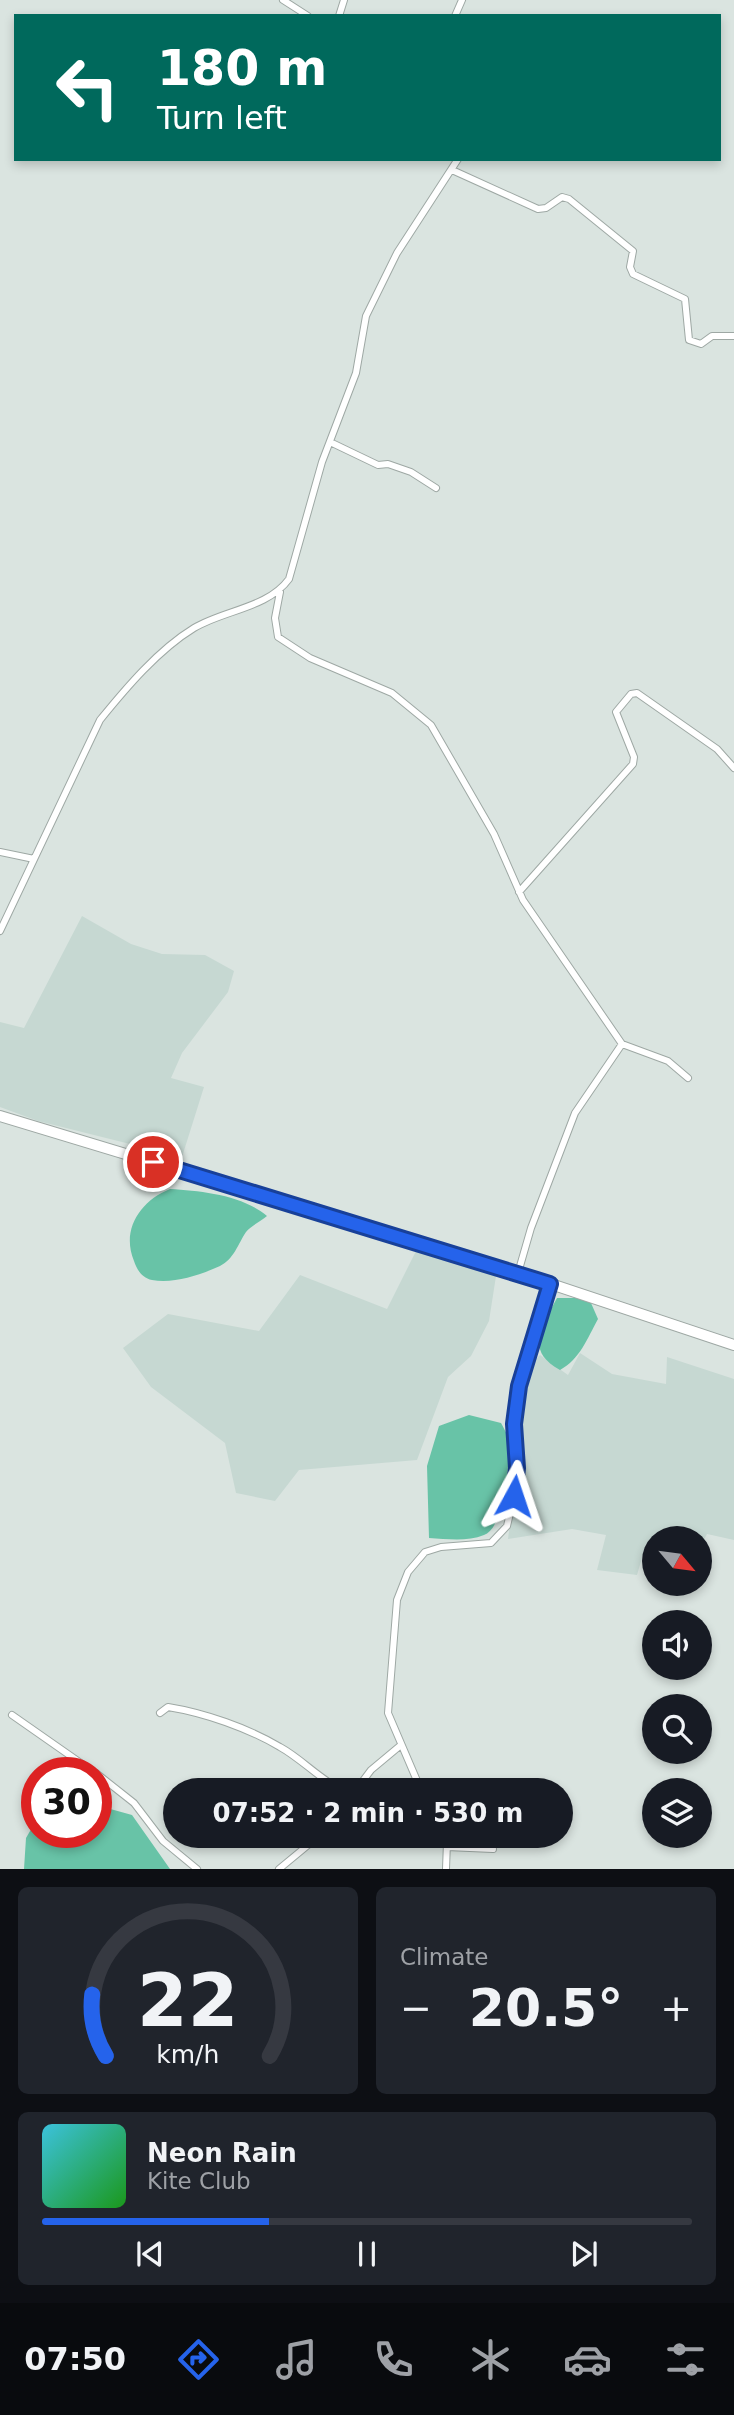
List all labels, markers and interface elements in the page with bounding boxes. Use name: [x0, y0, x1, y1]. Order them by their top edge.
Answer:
text: 180 m: [157, 40, 327, 97]
icon: left: [42, 42, 133, 133]
text: Turn left: [157, 99, 287, 137]
pin: [123, 1132, 183, 1192]
icon: arrive: [134, 1143, 172, 1181]
position arrow: [477, 1459, 551, 1533]
north arrow: [642, 1526, 712, 1596]
map controls: [642, 1526, 712, 1848]
button: sound: [642, 1610, 712, 1680]
button: search: [642, 1694, 712, 1764]
speed limit sign: 30: [21, 1757, 112, 1848]
button: layers: [642, 1778, 712, 1848]
text: 07:52 · 2 min · 530 m: [213, 1798, 523, 1828]
text: Climate: [400, 1944, 489, 1970]
text: 22: [137, 1959, 239, 2044]
text: 20.5°: [469, 1978, 623, 2038]
text: −: [400, 1986, 432, 2030]
text: +: [660, 1986, 692, 2030]
text: km/h: [156, 2040, 220, 2069]
text: Neon Rain: [147, 2138, 297, 2168]
text: Kite Club: [147, 2168, 251, 2194]
icon: previous: [131, 2235, 169, 2273]
icon: pause: [348, 2235, 386, 2273]
icon: next: [565, 2235, 603, 2273]
icon: directions: [174, 2335, 223, 2384]
icon: music: [272, 2335, 321, 2384]
icon: phone: [369, 2335, 418, 2384]
icon: climate: [466, 2335, 515, 2384]
icon: car: [563, 2335, 612, 2384]
icon: filters: [661, 2335, 710, 2384]
text: 07:50: [24, 2340, 126, 2378]

